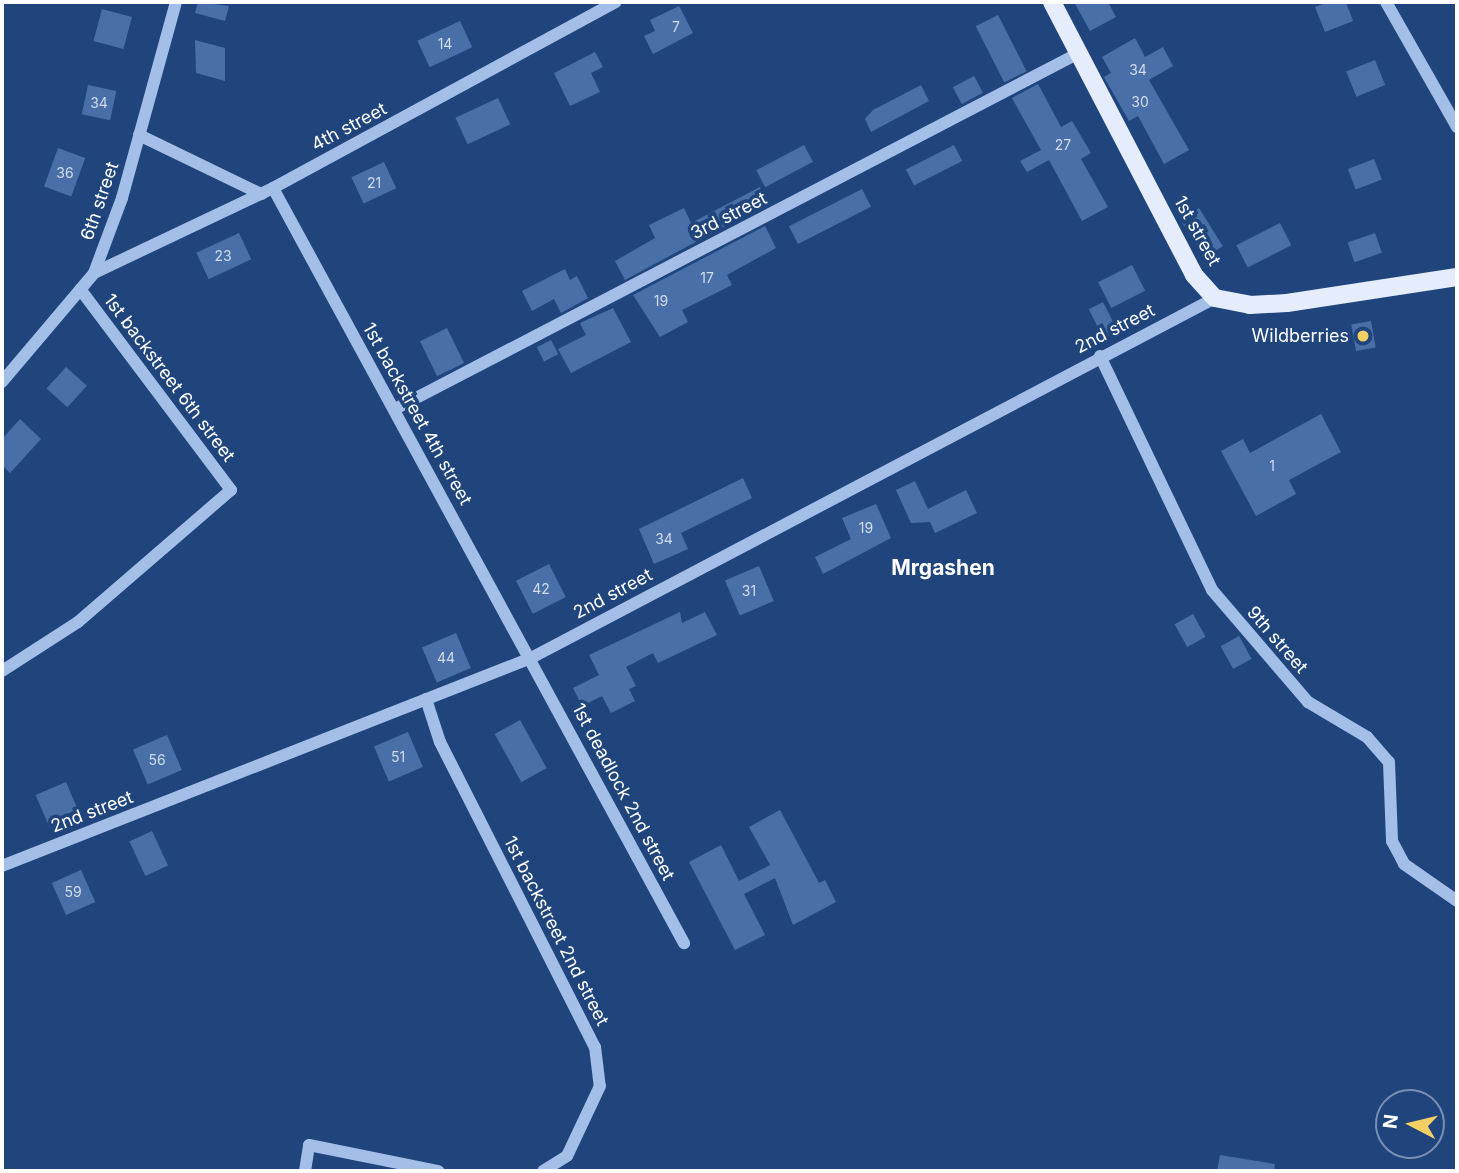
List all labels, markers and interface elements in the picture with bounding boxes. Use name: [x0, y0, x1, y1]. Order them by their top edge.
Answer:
house number: 7: [672, 19, 680, 35]
house number: 14: [438, 36, 452, 52]
house number: 34: [1129, 62, 1147, 78]
house number: 30: [1131, 94, 1149, 110]
house number: 34: [90, 95, 108, 111]
street label: 4th street: [308, 98, 390, 156]
house number: 27: [1055, 137, 1071, 153]
street label: 6th street: [77, 159, 123, 243]
house number: 36: [56, 165, 74, 181]
house number: 21: [367, 175, 381, 191]
street label: 3rd street: [687, 188, 771, 244]
street label: 1st street: [1169, 192, 1225, 270]
house number: 23: [214, 248, 232, 264]
house number: 17: [700, 270, 714, 286]
street label: 1st backstreet 6th street: [99, 290, 239, 466]
house number: 19: [654, 293, 668, 309]
street label: 2nd street: [1072, 300, 1158, 358]
street label: 1st backstreet 4th street: [358, 319, 476, 509]
place label: Wildberries: [1252, 325, 1349, 347]
marker: Wildberries: [1355, 328, 1371, 344]
house number: 1: [1269, 458, 1275, 474]
house number: 19: [859, 520, 873, 536]
house number: 34: [655, 531, 673, 547]
district label: Mrgashen: [891, 555, 995, 581]
street label: 2nd street: [570, 564, 656, 624]
house number: 42: [532, 581, 550, 597]
house number: 31: [742, 583, 756, 599]
street label: 9th street: [1242, 602, 1312, 678]
house number: 44: [437, 650, 455, 666]
street label: 1st deadlock 2nd street: [567, 700, 679, 884]
house number: 51: [391, 749, 405, 765]
house number: 56: [148, 752, 166, 768]
street label: 2nd street: [48, 786, 136, 838]
street label: 1st backstreet 2nd street: [499, 833, 613, 1029]
house number: 59: [64, 884, 82, 900]
north arrow: [1375, 1089, 1445, 1159]
text: N: [1378, 1113, 1403, 1130]

